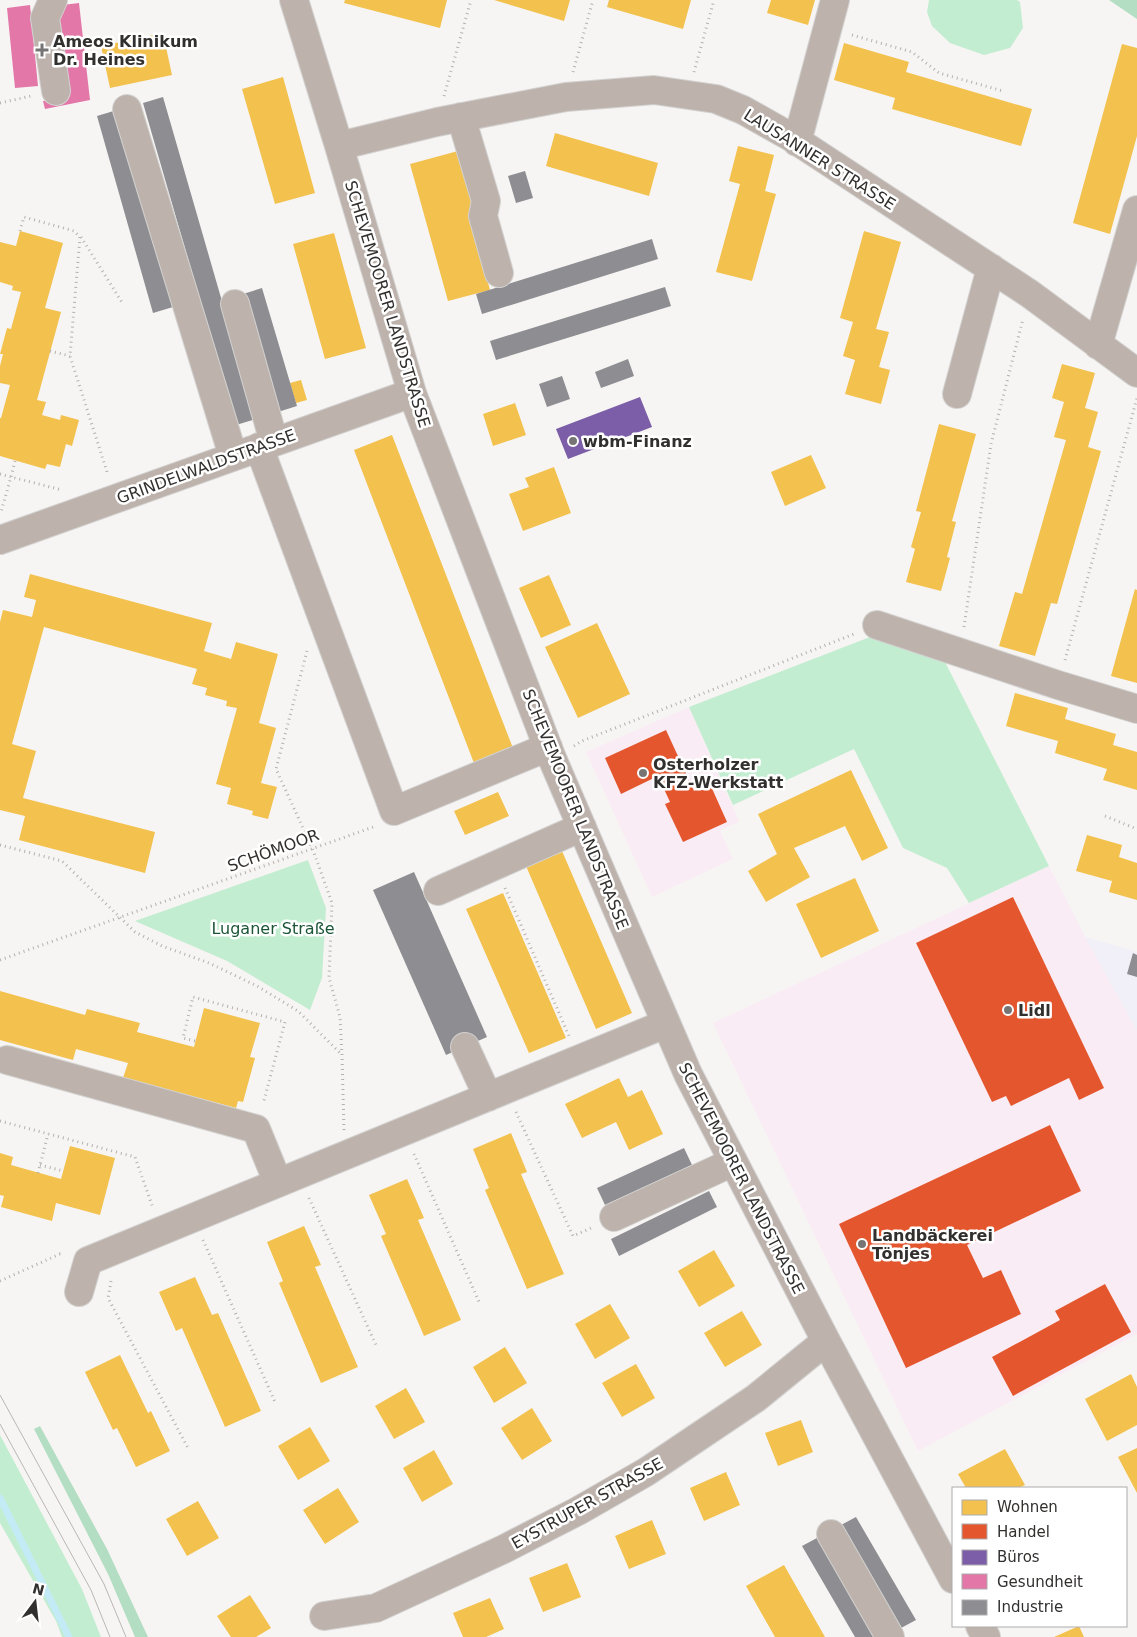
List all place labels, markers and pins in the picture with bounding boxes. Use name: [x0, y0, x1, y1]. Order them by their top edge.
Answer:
place label: Ameos Klinikum Dr. Heines: [53, 32, 198, 69]
marker: Ameos Klinikum Dr. Heines: [35, 43, 49, 57]
place label: wbm-Finanz: [583, 432, 692, 451]
marker: wbm-Finanz: [567, 435, 579, 447]
place label: Osterholzer KFZ-Werkstatt: [653, 755, 784, 792]
marker: Osterholzer KFZ-Werkstatt: [637, 767, 649, 779]
place label: Lidl: [1018, 1001, 1051, 1020]
marker: Lidl: [1002, 1004, 1014, 1016]
place label: Landbäckerei Tönjes: [872, 1226, 993, 1263]
marker: Landbäckerei Tönjes: [856, 1238, 868, 1250]

